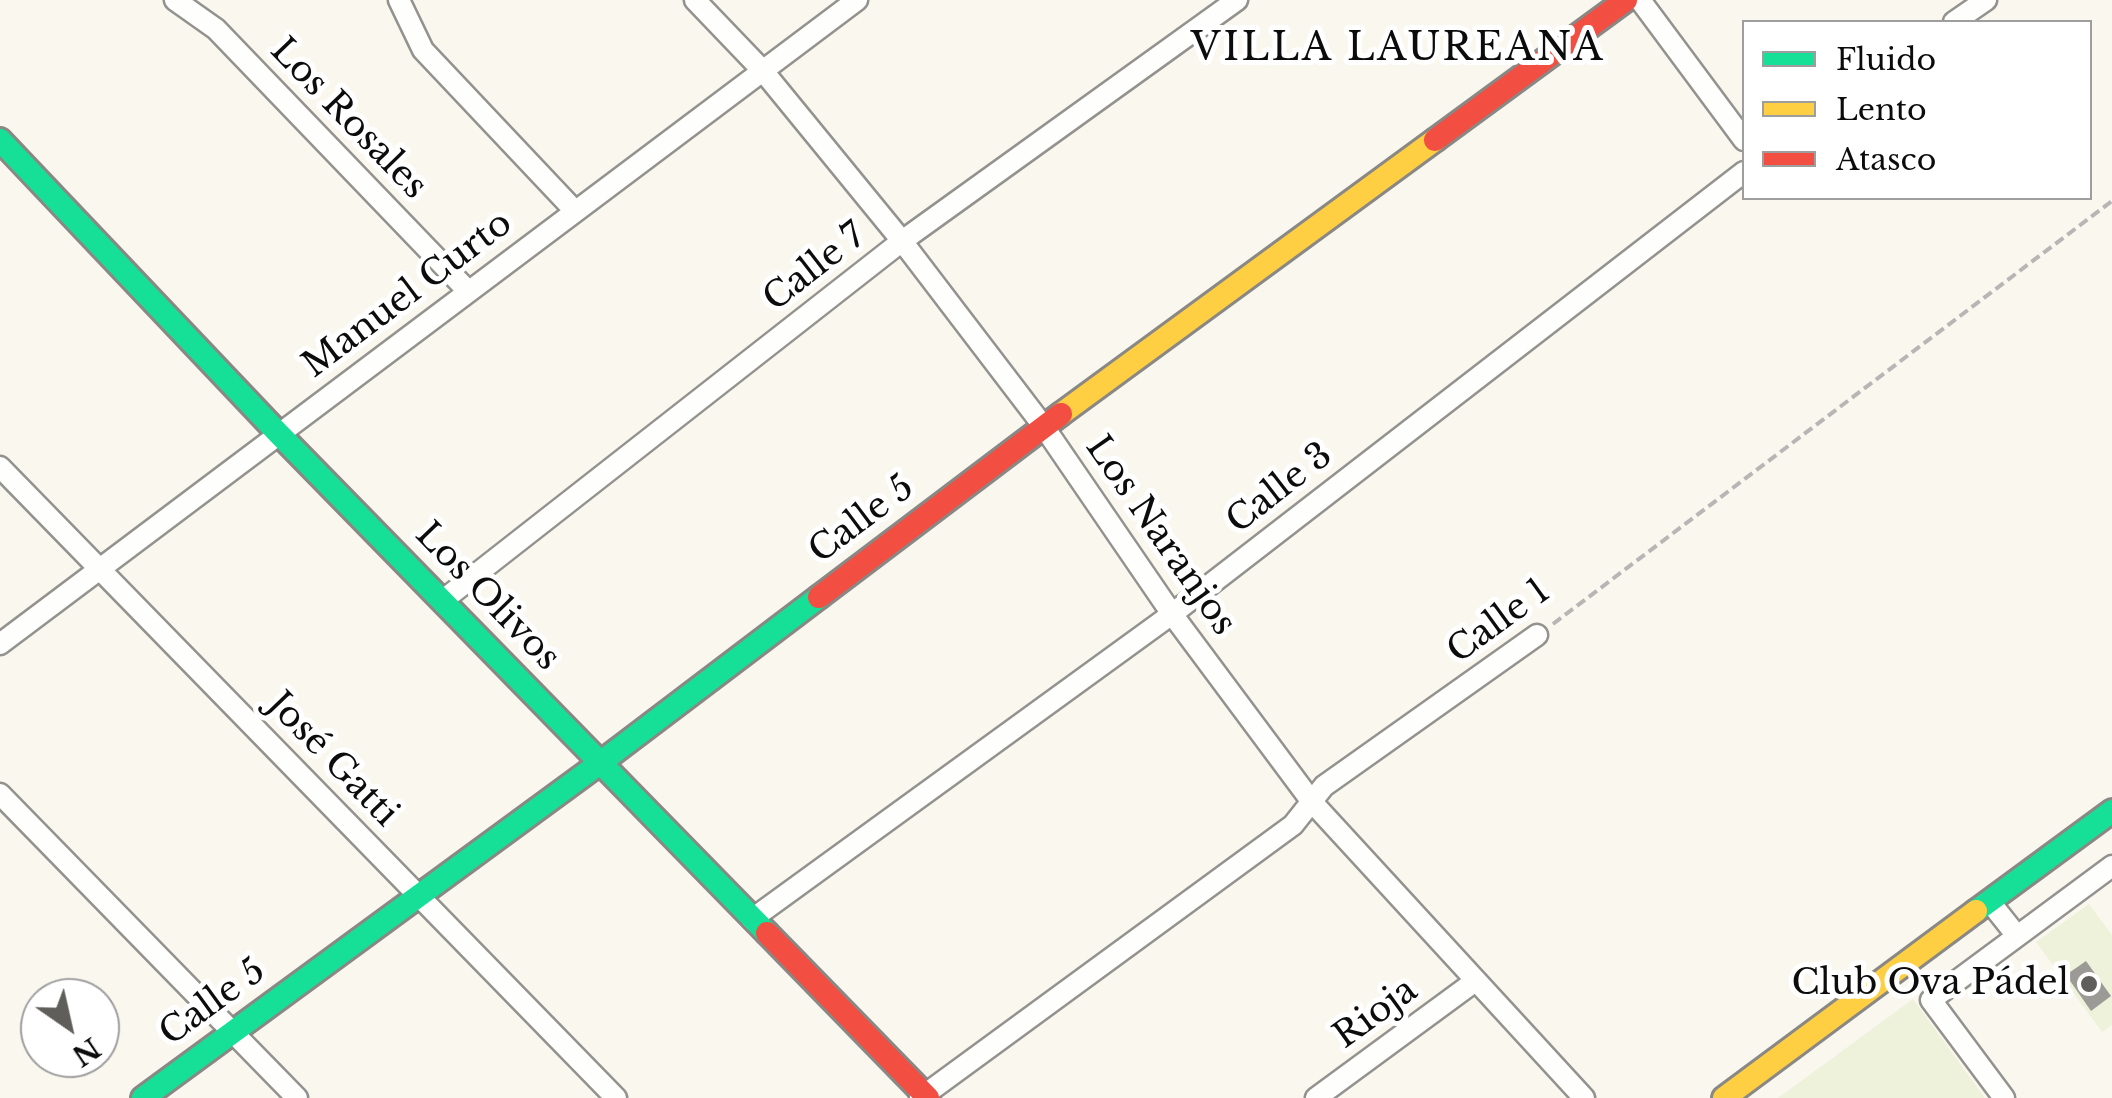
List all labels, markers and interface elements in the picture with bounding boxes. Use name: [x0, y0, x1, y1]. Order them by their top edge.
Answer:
legend: [1742, 20, 2092, 200]
district label: VILLA LAUREANA: [1191, 26, 1605, 72]
street label: Los Rosales: [261, 30, 435, 208]
text: Fluido: [1836, 41, 1936, 78]
text: Lento: [1836, 91, 1927, 128]
text: Atasco: [1836, 141, 1936, 178]
street label: Manuel Curto: [295, 203, 521, 387]
street label: Calle 7: [756, 215, 874, 321]
street label: Los Naranjos: [1076, 428, 1244, 644]
street label: Calle 3: [1219, 435, 1341, 543]
street label: Calle 5: [801, 467, 923, 573]
street label: Los Olivos: [406, 514, 568, 680]
street label: Calle 1: [1440, 571, 1558, 673]
street label: José Gatti: [258, 684, 406, 836]
street label: Calle 5: [152, 951, 274, 1055]
place label: Club Ova Pádel: [1792, 963, 2069, 1005]
street label: Rioja: [1326, 970, 1426, 1058]
marker: Club Ova Pádel: [2078, 973, 2100, 995]
north arrow: [20, 978, 120, 1078]
text: N: [65, 1030, 107, 1073]

